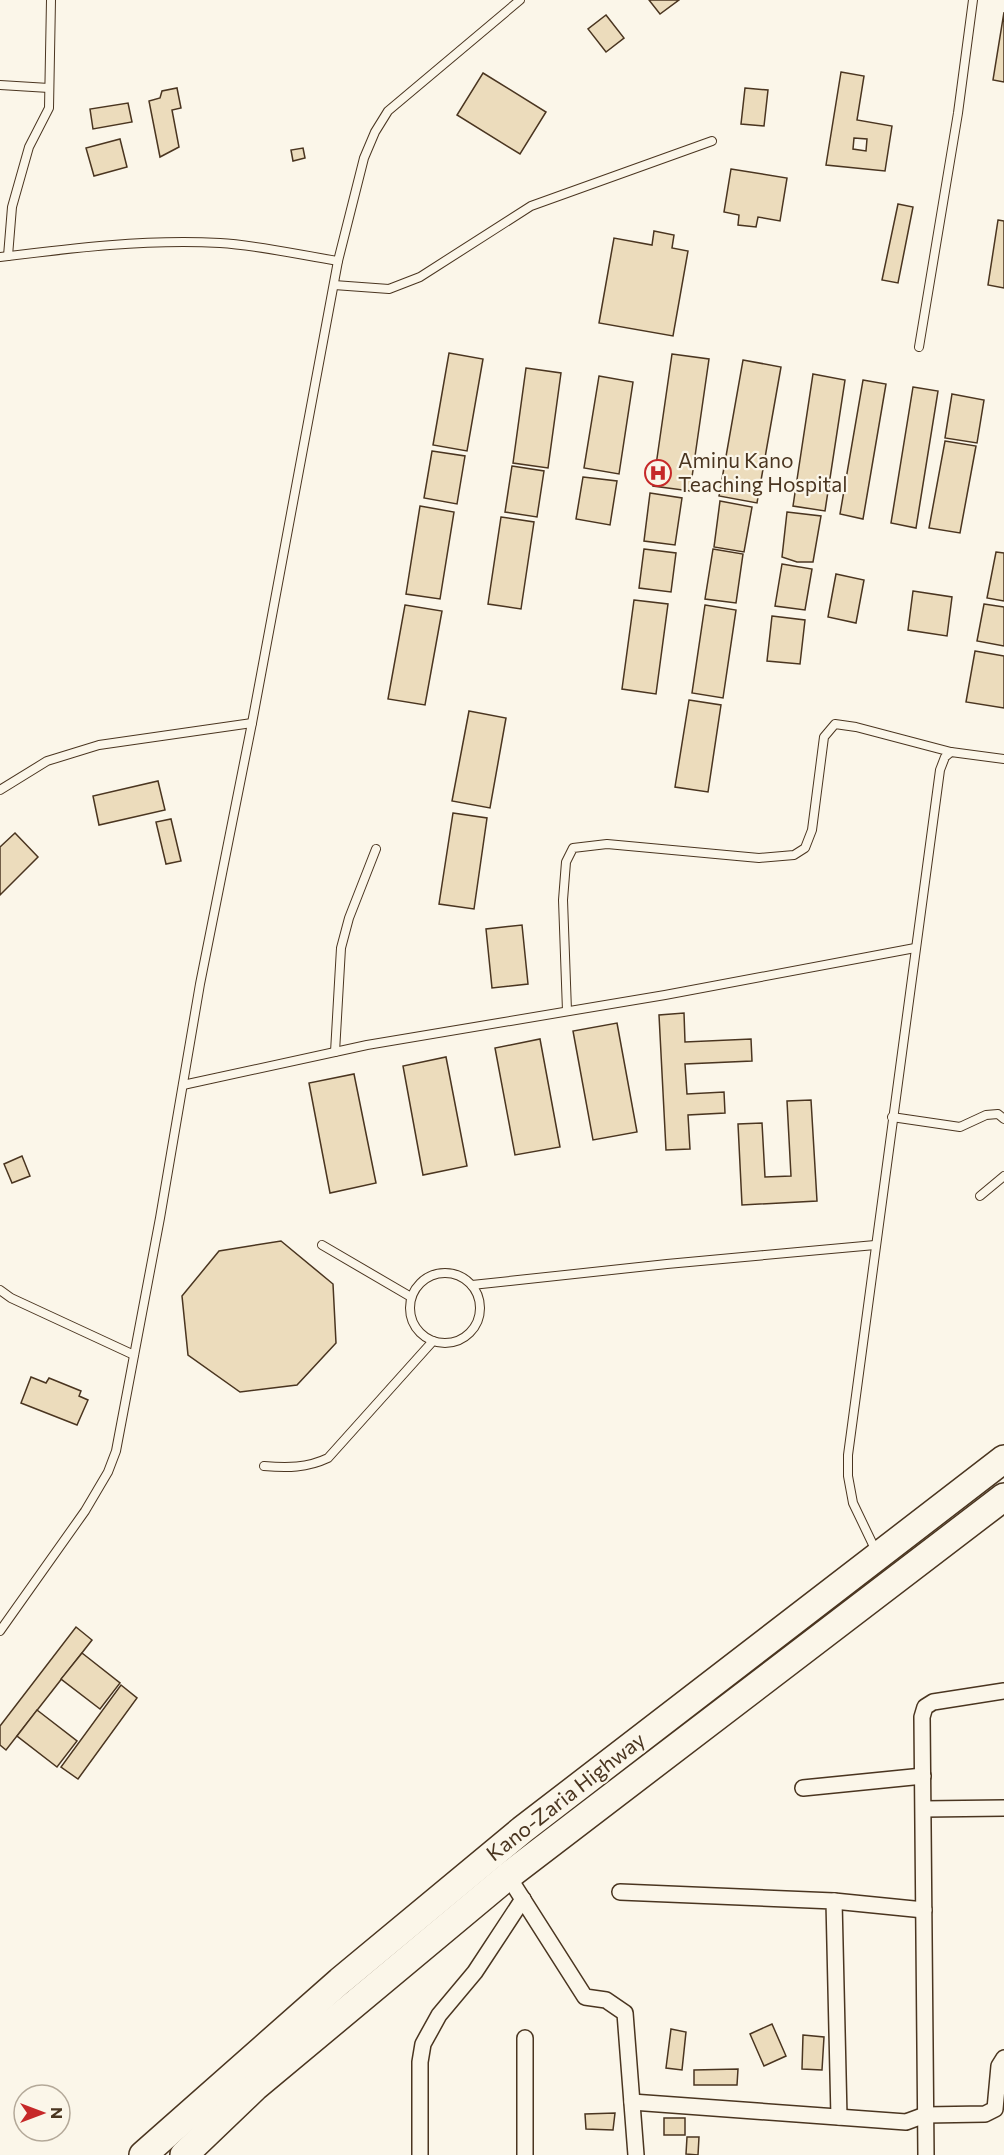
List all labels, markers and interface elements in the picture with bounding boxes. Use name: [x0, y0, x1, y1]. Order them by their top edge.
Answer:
place label: Aminu Kano Teaching Hospital: [678, 447, 848, 496]
hospital icon: Aminu Kano Teaching Hospital: [643, 458, 673, 488]
street label: Kano-Zaria Highway: [481, 1726, 649, 1865]
north arrow: [12, 2083, 72, 2143]
text: N: [48, 2107, 67, 2119]

